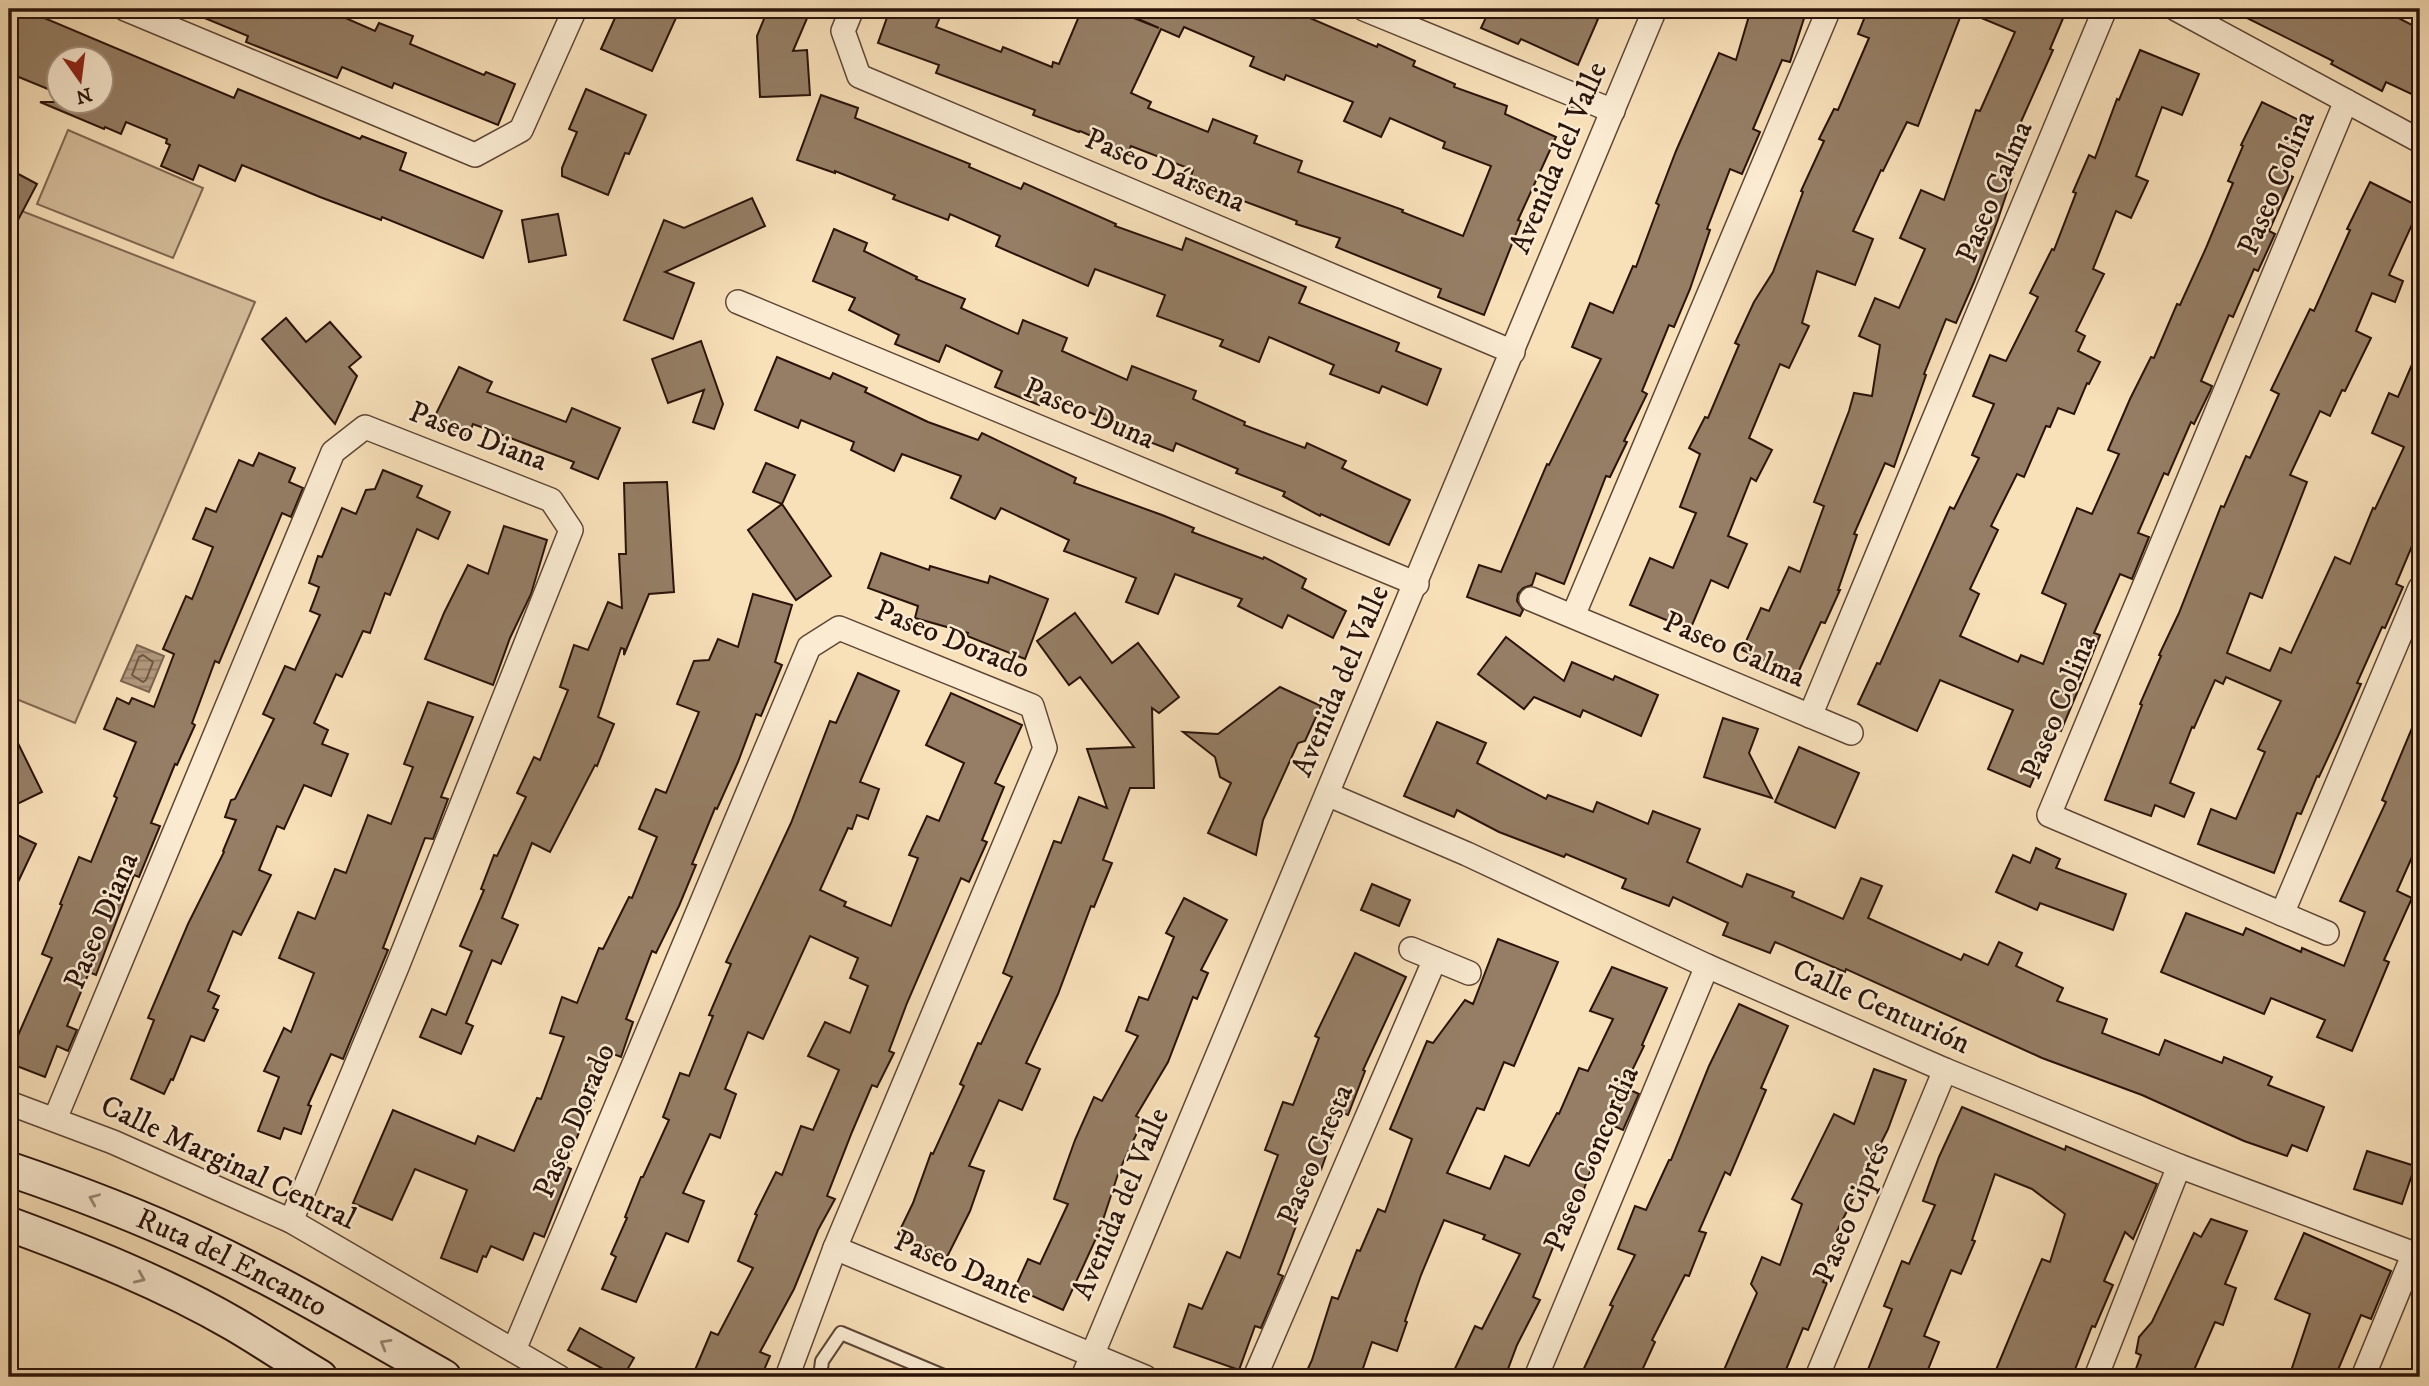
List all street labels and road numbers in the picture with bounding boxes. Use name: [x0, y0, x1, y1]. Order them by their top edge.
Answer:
street label: Avenida del Valle: [1502, 57, 1616, 259]
street label: Paseo Colina: [2230, 105, 2324, 261]
street label: Paseo Calma: [1949, 115, 2042, 269]
street label: Paseo Dársena: [1079, 121, 1251, 221]
street label: Paseo Duna: [1018, 370, 1160, 458]
street label: Paseo Diana: [404, 394, 552, 480]
street label: Avenida del Valle: [1284, 580, 1398, 782]
street label: Paseo Dorado: [869, 592, 1035, 688]
street label: Paseo Calma: [1657, 604, 1811, 697]
street label: Paseo Colina: [2013, 629, 2105, 785]
street label: Paseo Diana: [57, 847, 147, 995]
street label: Calle Centurión: [1786, 951, 1976, 1063]
street label: Paseo Dorado: [526, 1038, 624, 1204]
street label: Paseo Concordia: [1536, 1061, 1648, 1257]
street label: Paseo Cresta: [1270, 1079, 1362, 1231]
street label: Calle Marginal Central: [94, 1088, 362, 1238]
street label: Avenida del Valle: [1064, 1103, 1178, 1305]
street label: Paseo Ciprés: [1806, 1136, 1898, 1288]
street label: Ruta del Encanto: [131, 1200, 334, 1325]
street label: Paseo Dante: [888, 1222, 1038, 1314]

